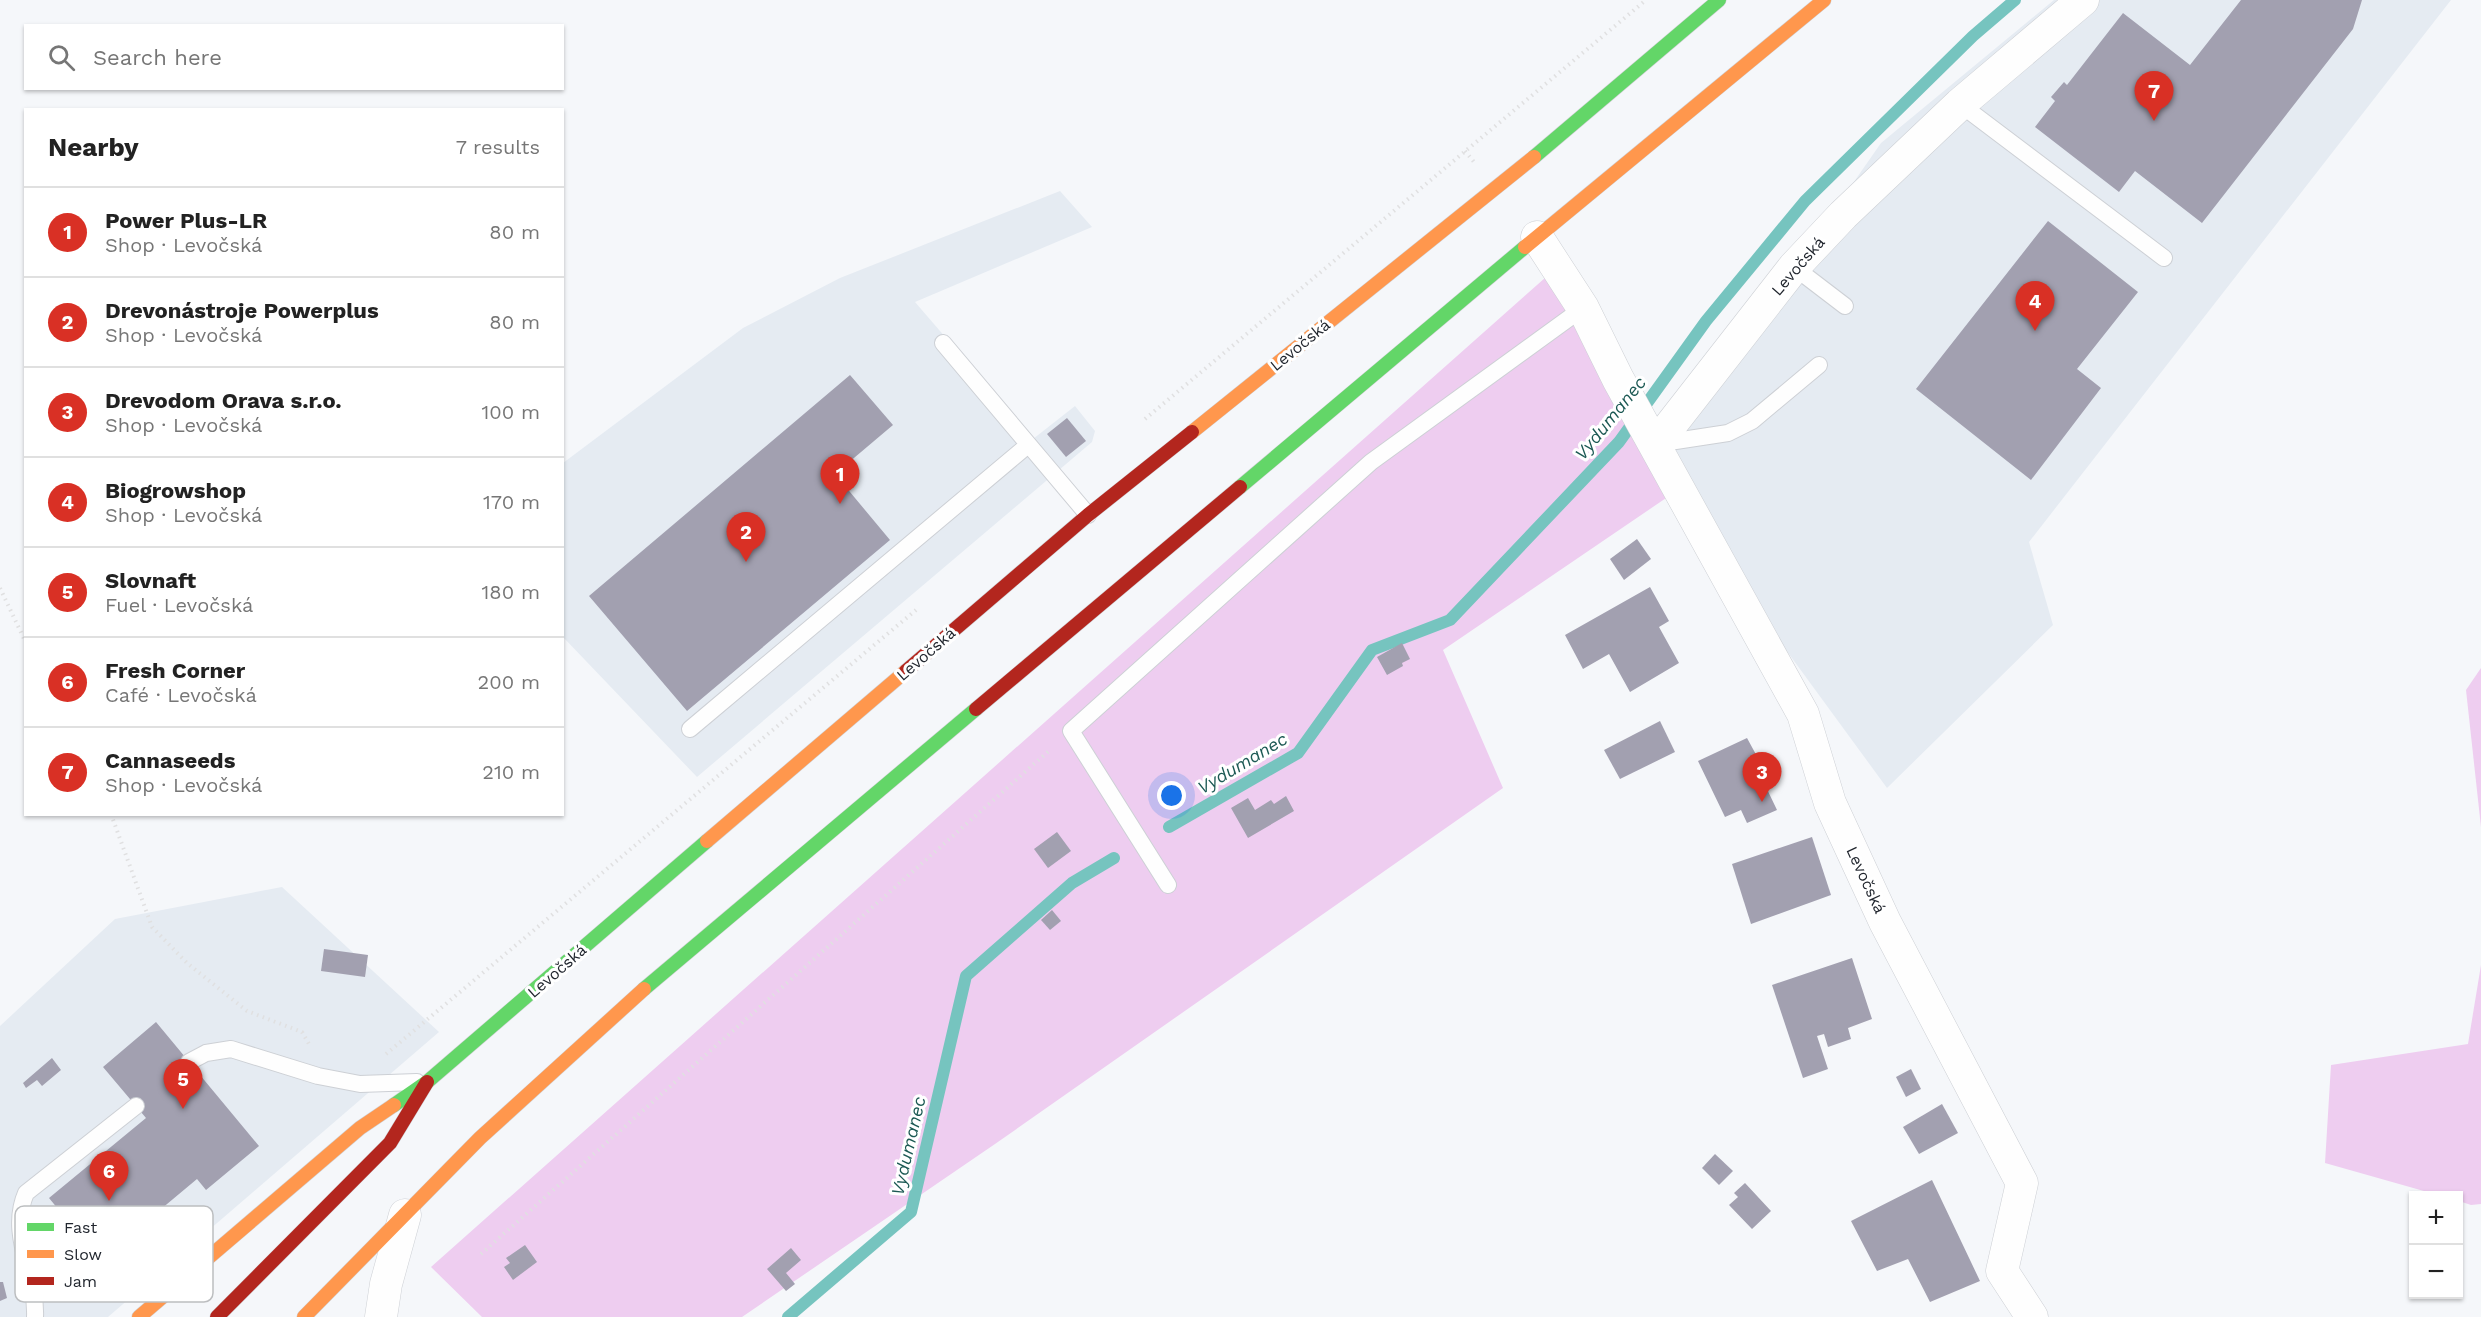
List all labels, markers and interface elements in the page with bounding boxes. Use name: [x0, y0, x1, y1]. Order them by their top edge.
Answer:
search box: [24, 24, 564, 90]
icon: search: [45, 41, 78, 74]
text: Search here: [93, 45, 222, 70]
pin: 7: [2134, 72, 2174, 121]
text: Nearby: [48, 132, 139, 162]
text: 7 results: [456, 135, 540, 159]
text: Power Plus-LR: [105, 208, 267, 233]
text: 1: [63, 220, 72, 244]
text: 80 m: [489, 220, 540, 244]
text: Shop · Levočská: [105, 233, 262, 257]
street label: Levočská: [1767, 233, 1829, 299]
pin: 4: [2016, 282, 2054, 331]
text: Drevonástroje Powerplus: [105, 298, 379, 323]
text: 2: [62, 310, 73, 334]
text: 80 m: [489, 310, 540, 334]
street label: Levočská: [1266, 315, 1334, 375]
text: Shop · Levočská: [105, 323, 262, 347]
water label: Vydumanec: [1570, 372, 1650, 464]
text: Drevodom Orava s.r.o.: [105, 388, 342, 413]
text: 3: [62, 400, 73, 424]
text: 100 m: [481, 400, 540, 424]
text: Shop · Levočská: [105, 413, 262, 437]
pin: 1: [820, 454, 860, 504]
text: Biogrowshop: [105, 478, 246, 503]
text: 4: [61, 490, 74, 514]
text: 170 m: [483, 490, 540, 514]
text: Shop · Levočská: [105, 503, 262, 527]
pin: 2: [726, 512, 766, 562]
text: Slovnaft: [105, 568, 196, 593]
text: 5: [62, 580, 73, 604]
text: 180 m: [482, 580, 540, 604]
text: Fuel · Levočská: [105, 593, 253, 617]
street label: Levočská: [893, 623, 959, 685]
text: Fresh Corner: [105, 658, 245, 683]
text: 6: [61, 670, 74, 694]
text: 200 m: [478, 670, 540, 694]
text: Café · Levočská: [105, 683, 257, 707]
water label: Vydumanec: [1193, 728, 1291, 798]
text: Cannaseeds: [105, 748, 235, 773]
pin: 3: [1742, 752, 1782, 802]
text: 7: [61, 760, 74, 784]
text: 210 m: [482, 760, 540, 784]
text: Shop · Levočská: [105, 773, 262, 797]
your location: [1157, 781, 1186, 810]
street label: Levočská: [1842, 844, 1890, 916]
street label: Levočská: [524, 940, 590, 1002]
pin: 5: [164, 1060, 202, 1109]
water label: Vydumanec: [886, 1094, 930, 1197]
pin: 6: [90, 1152, 128, 1201]
map controls: [2409, 1191, 2463, 1299]
button: +: [2409, 1191, 2463, 1245]
legend: [15, 1206, 213, 1302]
text: Fast: [64, 1218, 97, 1237]
text: Slow: [64, 1245, 102, 1264]
button: −: [2409, 1245, 2463, 1299]
text: Jam: [64, 1272, 97, 1291]

